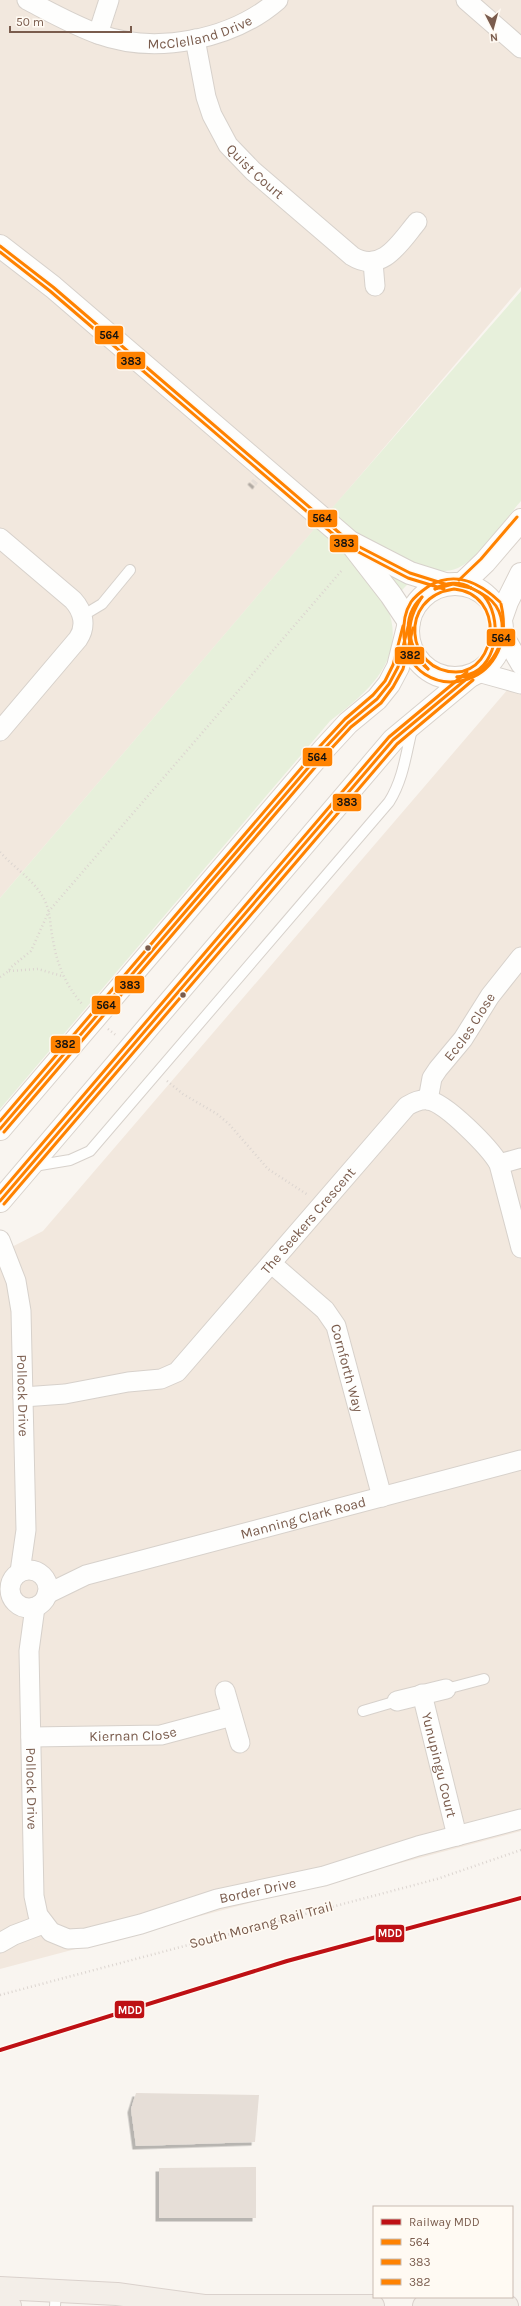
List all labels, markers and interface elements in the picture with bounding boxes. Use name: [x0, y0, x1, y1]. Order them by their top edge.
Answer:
scale bar: [10, 8, 131, 34]
north arrow: [473, 8, 513, 48]
street label: McClelland Drive: [147, 12, 255, 52]
text: 50 m: [16, 15, 44, 29]
text: N: [489, 31, 499, 44]
street label: Quist Court: [223, 140, 288, 202]
line badge: 564: [94, 325, 124, 345]
text: 564: [99, 329, 119, 342]
line badge: 383: [116, 351, 146, 370]
text: 383: [121, 355, 142, 368]
line badge: 564: [307, 509, 338, 528]
text: 564: [312, 512, 332, 525]
line badge: 383: [329, 534, 359, 553]
text: 383: [334, 537, 355, 550]
line badge: 564: [486, 628, 516, 647]
text: 564: [491, 632, 511, 645]
line badge: 382: [394, 646, 425, 665]
text: 382: [400, 649, 421, 662]
line badge: 564: [302, 747, 333, 767]
text: 564: [307, 751, 327, 764]
line badge: 383: [332, 793, 362, 812]
text: 383: [337, 796, 358, 809]
unlabelled marker: [143, 943, 153, 953]
line badge: 383: [114, 975, 145, 994]
text: 383: [120, 979, 141, 992]
street label: Eccles Close: [440, 989, 498, 1064]
unlabelled marker: [178, 990, 188, 1000]
line badge: 564: [91, 995, 121, 1015]
text: 564: [96, 999, 116, 1012]
line badge: 382: [50, 1035, 81, 1054]
text: 382: [55, 1038, 76, 1051]
street label: The Seekers Crescent: [257, 1164, 359, 1278]
street label: Cornforth Way: [327, 1322, 367, 1414]
street label: Pollock Drive: [13, 1354, 32, 1437]
street label: Manning Clark Road: [239, 1493, 368, 1542]
street label: Yunupingu Court: [418, 1711, 461, 1819]
street label: Kiernan Close: [89, 1723, 178, 1745]
street label: Pollock Drive: [22, 1747, 41, 1830]
street label: Border Drive: [218, 1874, 298, 1907]
street label: South Morang Rail Trail: [187, 1898, 335, 1952]
line badge: MDD: [375, 1924, 405, 1943]
text: MDD: [378, 1927, 402, 1940]
line badge: MDD: [114, 2000, 145, 2019]
text: MDD: [118, 2004, 142, 2017]
legend: [373, 2206, 513, 2298]
text: Railway MDD: [409, 2215, 480, 2229]
text: 564: [409, 2235, 430, 2249]
text: 383: [409, 2255, 431, 2269]
text: 382: [409, 2275, 430, 2289]

